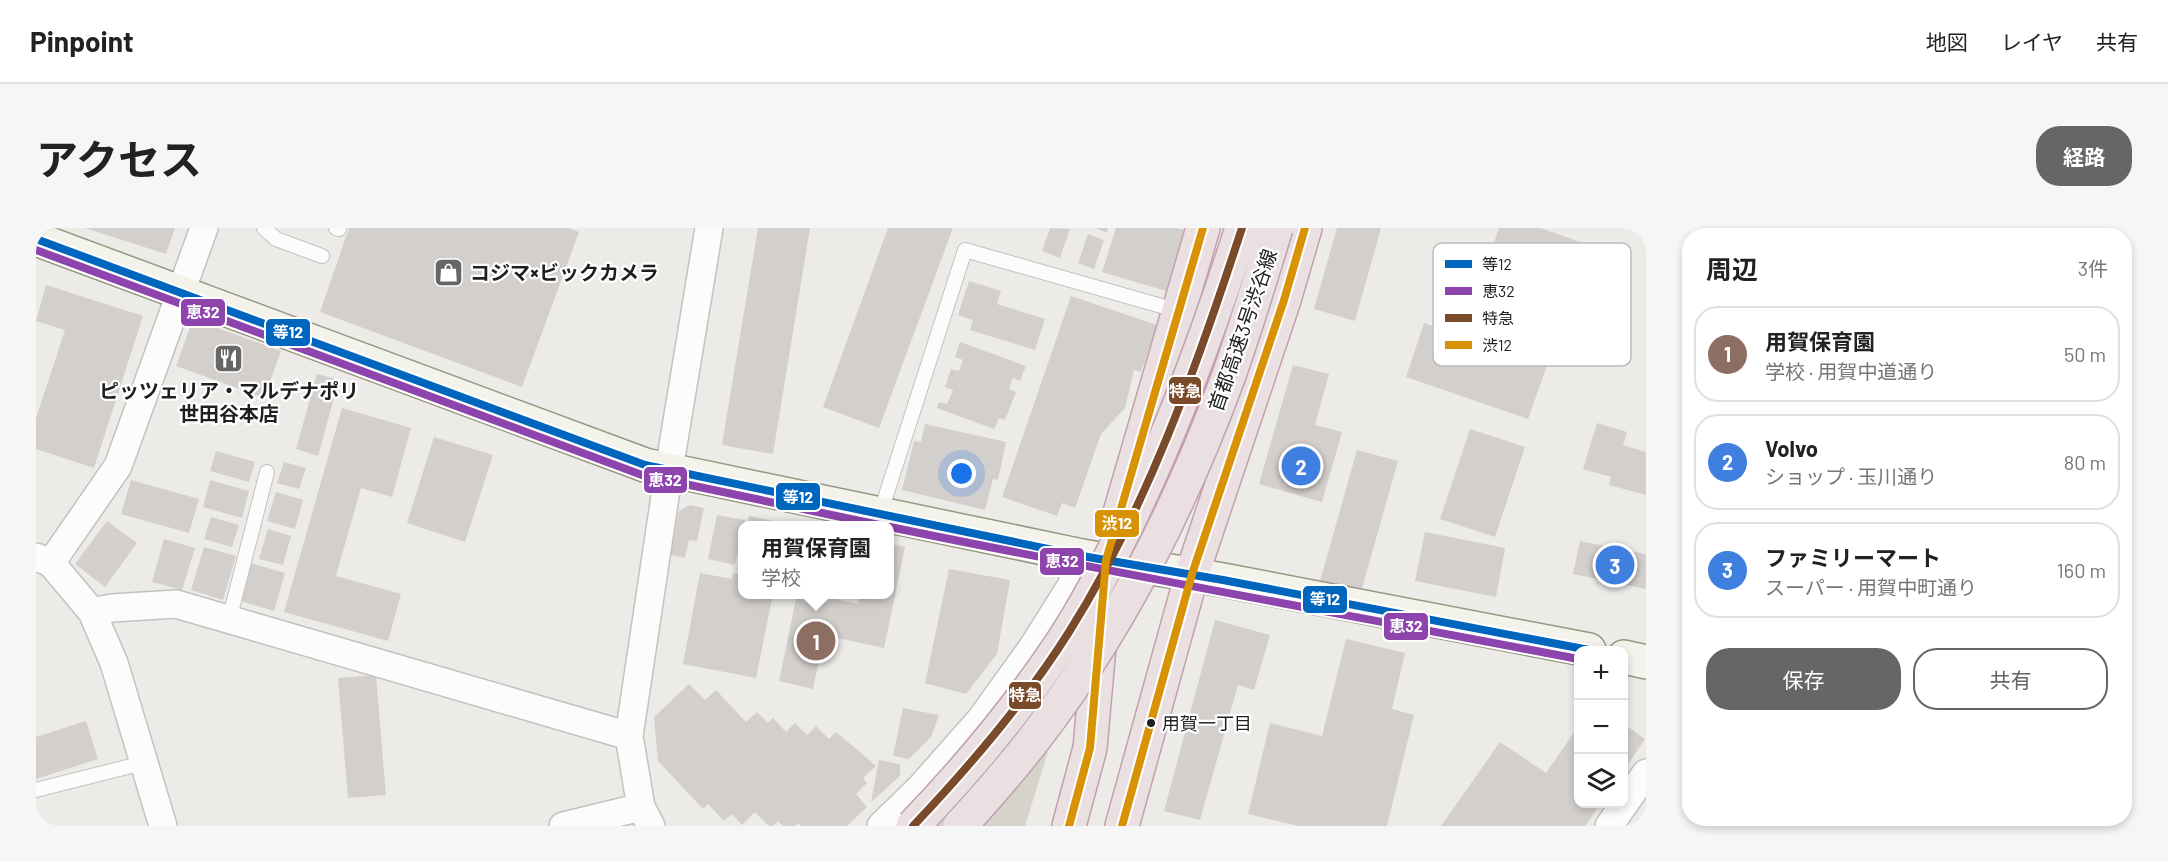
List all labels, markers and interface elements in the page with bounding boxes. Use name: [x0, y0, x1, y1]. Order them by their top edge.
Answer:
text: Pinpoint: [30, 24, 134, 58]
text: 地図: [1926, 29, 1968, 54]
text: レイヤ: [2001, 29, 2063, 54]
text: 共有: [2096, 29, 2138, 54]
button: 経路: [2036, 126, 2132, 186]
text: アクセス: [36, 133, 202, 183]
legend: [1433, 243, 1631, 366]
street label: 首都高速3号渋谷線: [1203, 246, 1281, 414]
text: 周辺: [1706, 253, 1758, 284]
text: 等12: [1482, 254, 1512, 273]
shop icon: コジマ×ビックカメラ: [433, 256, 465, 288]
text: 3件: [2078, 256, 2108, 280]
place label: コジマ×ビックカメラ: [470, 260, 659, 284]
text: 恵32: [1482, 281, 1515, 300]
line badge: 恵32: [180, 298, 226, 327]
text: 恵32: [186, 302, 220, 321]
text: 特急: [1482, 308, 1514, 327]
line badge: 等12: [265, 318, 311, 347]
text: 等12: [273, 322, 303, 341]
text: 用賀保育園: [1765, 328, 1875, 354]
text: 渋12: [1482, 335, 1512, 354]
text: 1: [1724, 342, 1731, 366]
text: 50 m: [2064, 342, 2106, 366]
restaurant icon: ピッツェリア・マルデナポリ 世田谷本店: [213, 343, 245, 375]
text: 学校 · 用賀中道通り: [1765, 359, 1937, 383]
line badge: 特急: [1168, 376, 1202, 405]
place label: ピッツェリア・マルデナポリ 世田谷本店: [99, 378, 359, 425]
text: 特急: [1169, 381, 1201, 400]
text: Volvo: [1765, 435, 1818, 461]
pin: 2: [1282, 444, 1320, 488]
text: 2: [1722, 450, 1733, 474]
text: 80 m: [2064, 450, 2106, 474]
your location: [947, 459, 976, 488]
text: ショップ · 玉川通り: [1765, 464, 1937, 488]
line badge: 恵32: [643, 466, 688, 494]
text: 恵32: [648, 470, 682, 489]
line badge: 等12: [775, 482, 821, 511]
text: 等12: [783, 487, 813, 506]
line badge: 渋12: [1094, 509, 1140, 538]
text: 渋12: [1102, 513, 1132, 532]
popup: [738, 521, 894, 599]
text: 用賀保育園: [761, 534, 871, 560]
pin: 3: [1596, 542, 1634, 588]
text: ファミリーマート: [1765, 544, 1941, 570]
line badge: 恵32: [1039, 547, 1085, 576]
text: 恵32: [1045, 551, 1079, 570]
text: 3: [1722, 558, 1733, 582]
text: 160 m: [2057, 558, 2106, 582]
text: 学校: [761, 565, 801, 589]
text: スーパー · 用賀中町通り: [1765, 575, 1977, 599]
line badge: 等12: [1302, 585, 1348, 614]
text: 等12: [1310, 589, 1340, 608]
line badge: 恵32: [1383, 612, 1429, 641]
text: 恵32: [1389, 616, 1423, 635]
pin: 1: [796, 618, 836, 664]
map controls: [1574, 646, 1628, 808]
button: +: [1574, 646, 1628, 700]
button: 保存: [1706, 648, 1901, 710]
button: 共有: [1913, 648, 2108, 710]
line badge: 特急: [1008, 681, 1042, 710]
text: 特急: [1009, 685, 1041, 704]
button: −: [1574, 700, 1628, 754]
place label: 用賀一丁目: [1162, 712, 1252, 734]
marker: 用賀一丁目: [1145, 717, 1157, 729]
button: layers: [1574, 754, 1628, 808]

